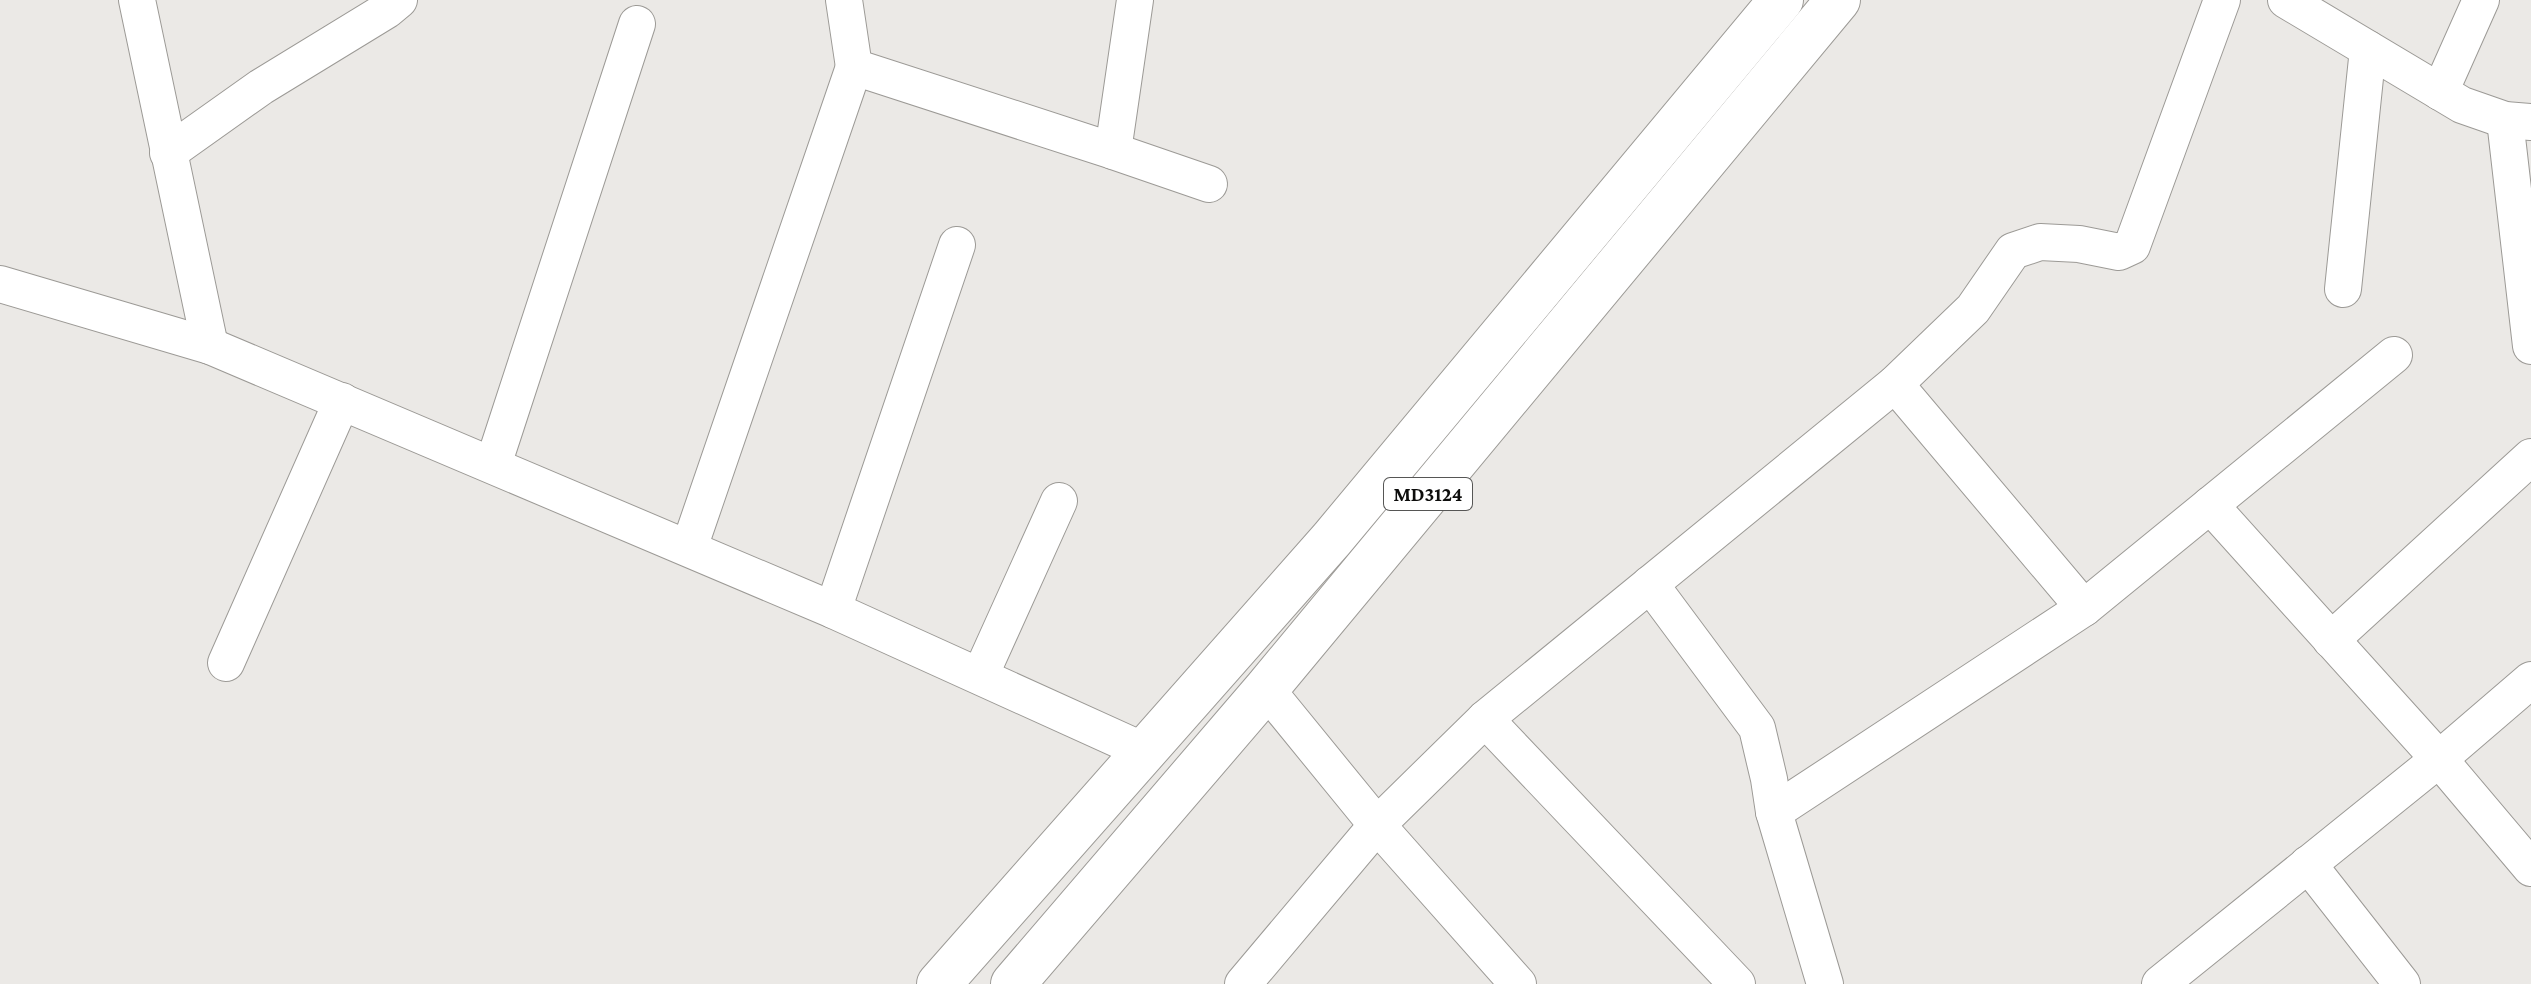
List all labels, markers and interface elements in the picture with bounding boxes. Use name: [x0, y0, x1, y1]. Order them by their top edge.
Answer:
road number: MD3124: [1384, 478, 1472, 510]

